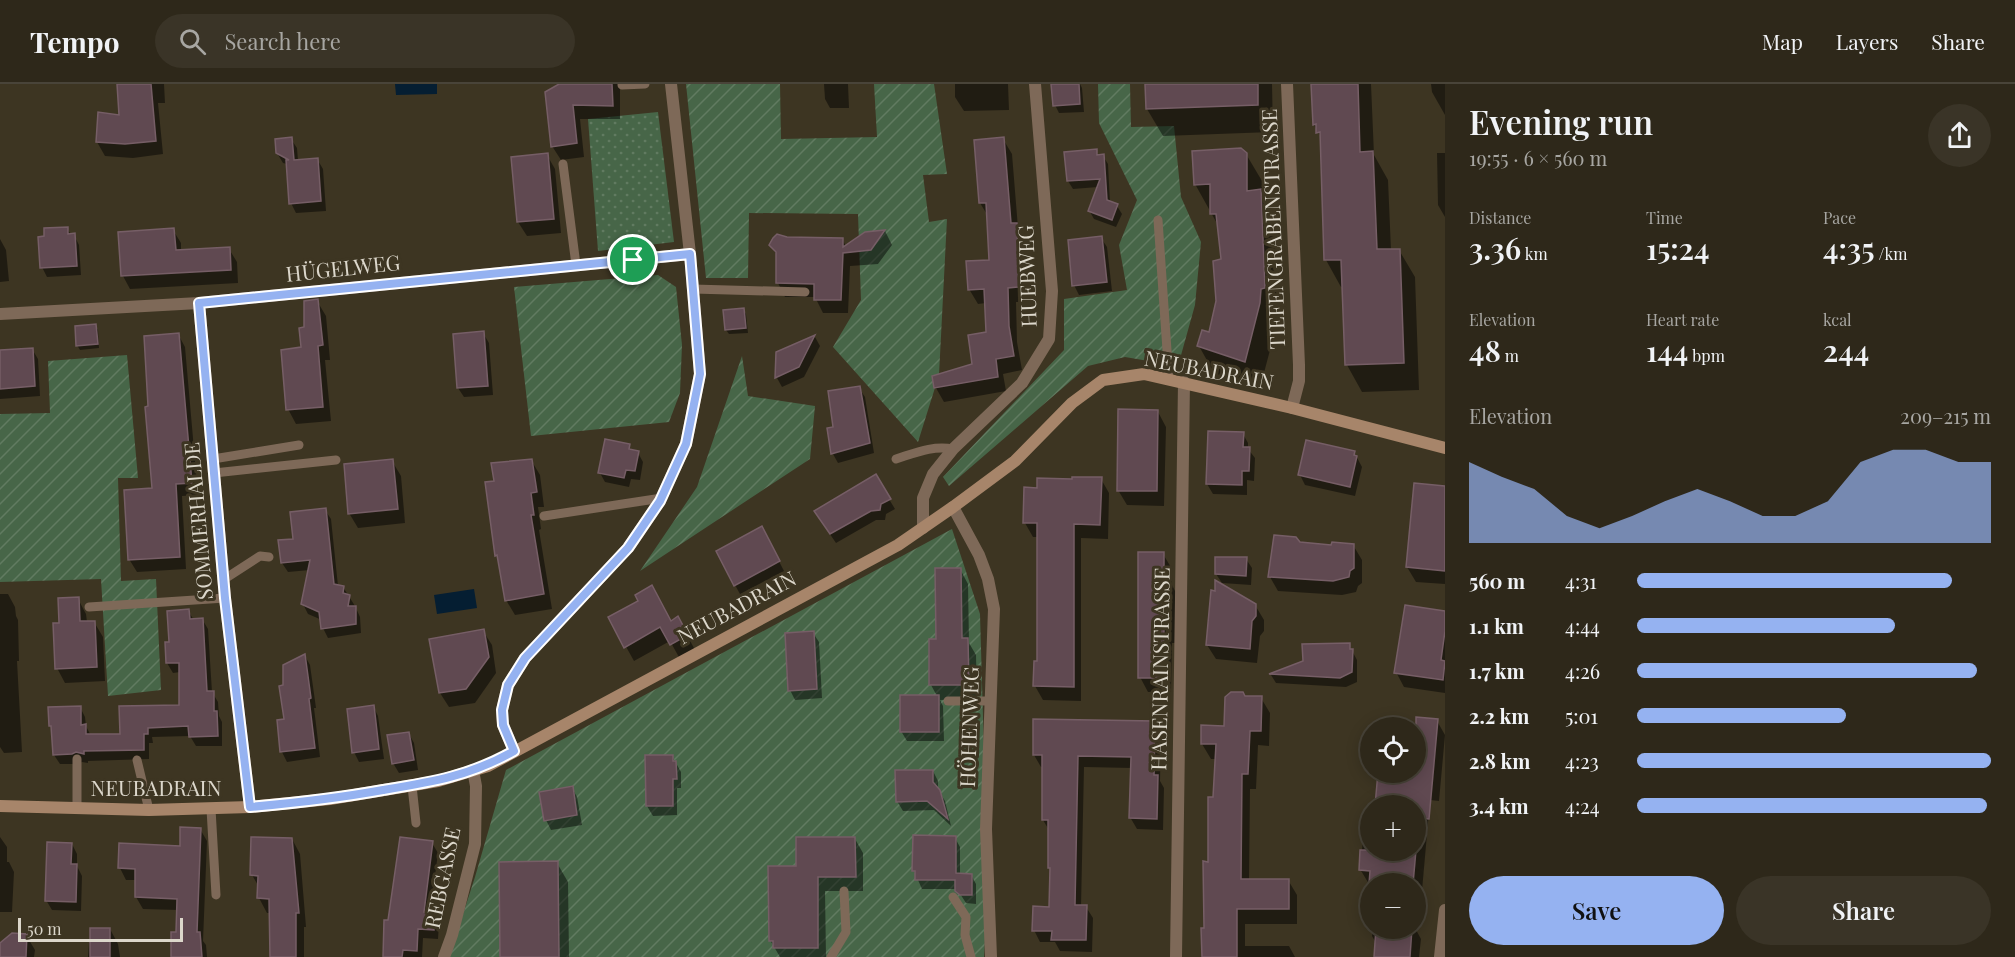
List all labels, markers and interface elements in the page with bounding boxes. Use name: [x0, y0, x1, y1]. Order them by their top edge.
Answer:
search box: [155, 14, 575, 68]
text: Tempo: [30, 23, 119, 60]
icon: search: [176, 25, 209, 58]
text: Search here: [224, 26, 341, 56]
text: Map: [1762, 27, 1803, 55]
text: Layers: [1836, 27, 1898, 55]
text: Share: [1931, 27, 1985, 55]
text: Evening run: [1469, 99, 1653, 143]
button: share: [1928, 104, 1991, 167]
street label: TIEFENGRABENSTRASSE: [1254, 108, 1290, 350]
text: 19:55 · 6 × 560 m: [1469, 144, 1607, 171]
text: Distance: [1469, 207, 1531, 228]
text: Time: [1646, 207, 1683, 228]
text: Pace: [1823, 207, 1856, 228]
street label: HUEBWEG: [1010, 224, 1042, 328]
text: 3.36: [1469, 228, 1521, 268]
text: 15:24: [1646, 228, 1710, 268]
text: 4:35: [1823, 228, 1875, 268]
pin: [607, 234, 658, 285]
icon: arrive: [616, 243, 649, 276]
text: km: [1521, 243, 1548, 264]
text: /km: [1875, 243, 1908, 264]
street label: HÜGELWEG: [284, 247, 402, 287]
text: Elevation: [1469, 309, 1536, 330]
text: Heart rate: [1646, 309, 1719, 330]
text: kcal: [1823, 309, 1852, 330]
text: 48: [1469, 330, 1501, 370]
text: 144: [1646, 330, 1688, 370]
text: 244: [1823, 330, 1869, 370]
street label: NEUBADRAIN: [1142, 343, 1277, 395]
text: m: [1501, 345, 1519, 366]
text: bpm: [1688, 345, 1725, 366]
text: Elevation: [1469, 402, 1552, 429]
text: 209–215 m: [1900, 402, 1991, 429]
street label: SOMMERHALDE: [176, 441, 218, 601]
street label: NEUBADRAIN: [672, 563, 801, 649]
street label: HASENRAINSTRASSE: [1143, 567, 1175, 771]
text: 560 m: [1469, 567, 1525, 594]
text: 4:31: [1565, 567, 1597, 594]
text: 1.1 km: [1469, 612, 1524, 639]
text: 4:44: [1565, 612, 1600, 639]
text: 1.7 km: [1469, 657, 1525, 684]
text: 4:26: [1565, 657, 1600, 684]
street label: HÖHENWEG: [952, 666, 984, 788]
text: 2.2 km: [1469, 702, 1529, 729]
text: 5:01: [1565, 702, 1598, 729]
map controls: [1360, 717, 1426, 939]
button: locate: [1360, 717, 1426, 783]
text: 2.8 km: [1469, 747, 1530, 774]
text: 4:23: [1565, 747, 1599, 774]
street label: NEUBADRAIN: [90, 773, 222, 801]
text: 3.4 km: [1469, 792, 1529, 819]
text: 4:24: [1565, 792, 1600, 819]
button: +: [1360, 795, 1426, 861]
street label: REBGASSE: [417, 824, 465, 931]
button: −: [1360, 873, 1426, 939]
button: Save: [1469, 876, 1724, 945]
button: Share: [1736, 876, 1991, 945]
scale bar: [18, 915, 183, 942]
text: 50 m: [27, 918, 61, 939]

